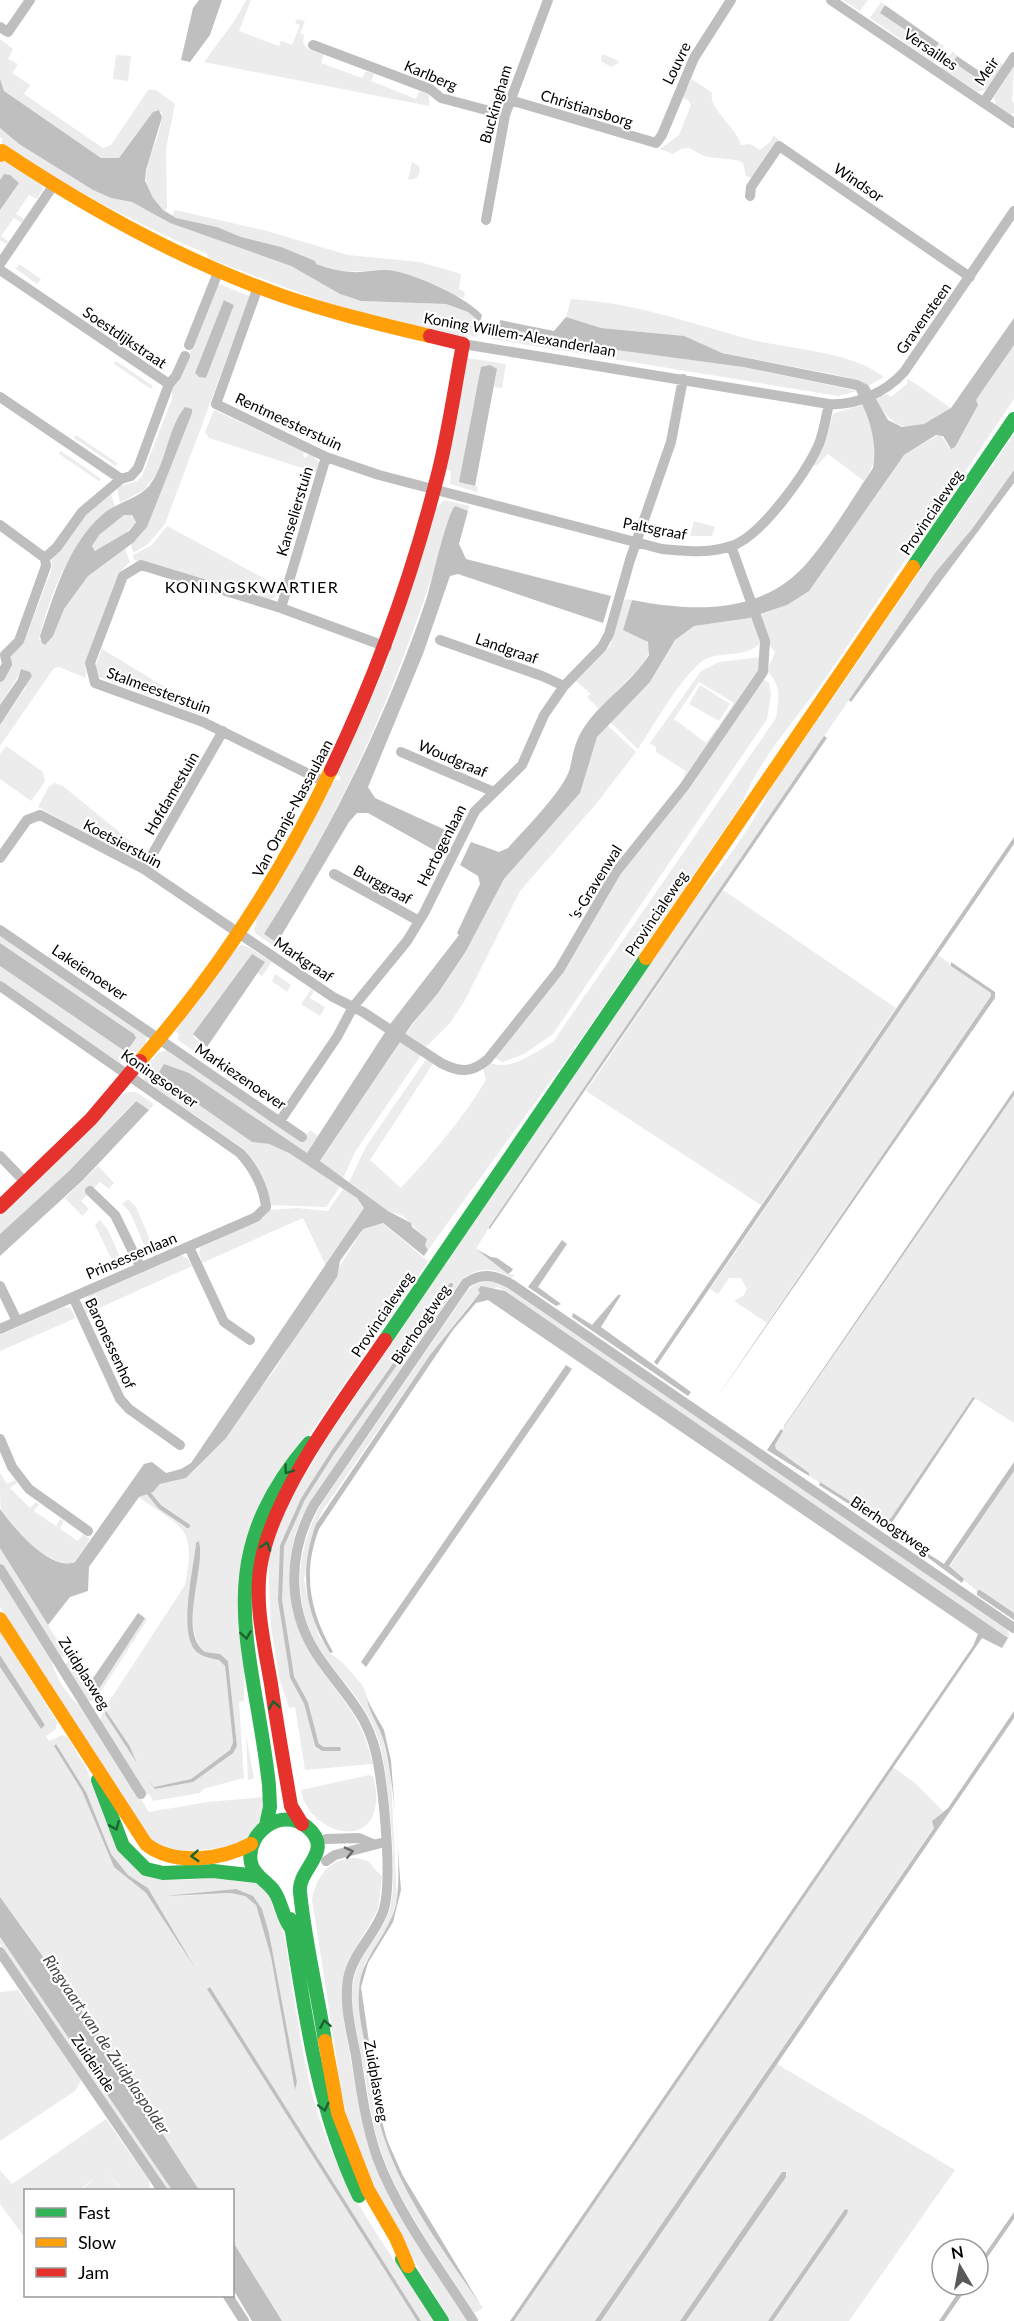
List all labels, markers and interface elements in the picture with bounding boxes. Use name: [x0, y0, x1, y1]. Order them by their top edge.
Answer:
street label: Versailles: [901, 24, 961, 74]
street label: Louvre: [658, 39, 694, 87]
street label: Meir: [970, 53, 1002, 89]
street label: Karlberg: [402, 56, 460, 94]
street label: Buckingham: [475, 63, 515, 145]
street label: Christiansborg: [539, 85, 635, 131]
street label: Windsor: [831, 159, 888, 206]
street label: Gravensteen: [892, 279, 954, 357]
street label: Soestdijkstraat: [80, 302, 171, 372]
street label: Koning Willem-Alexanderlaan: [422, 308, 618, 360]
street label: Rentmeesterstuin: [233, 388, 345, 454]
street label: Kanselierstuin: [272, 464, 316, 558]
street label: Provincialeweg: [896, 466, 966, 558]
street label: Paltsgraaf: [621, 513, 689, 543]
district label: KONINGSKWARTIER: [165, 577, 339, 596]
street label: Landgraaf: [473, 629, 541, 667]
street label: Stalmeesterstuin: [104, 663, 214, 717]
street label: Woudgraaf: [416, 735, 491, 781]
street label: Van Oranje-Nassaulaan: [248, 736, 336, 880]
street label: Hofdamestuin: [140, 748, 202, 838]
street label: Hertogenlaan: [413, 801, 469, 889]
street label: Koetsierstuin: [80, 815, 166, 871]
street label: 's-Gravenwal: [565, 841, 625, 923]
street label: Burggraaf: [351, 861, 416, 908]
street label: Provincialeweg: [621, 867, 691, 959]
street label: Markgraaf: [271, 933, 338, 986]
street label: Lakeienoever: [49, 940, 132, 1004]
street label: Markiezenoever: [192, 1039, 290, 1113]
street label: Koningsoever: [118, 1045, 202, 1111]
street label: Prinsessenlaan: [83, 1228, 179, 1282]
street label: Provincialeweg: [347, 1268, 417, 1360]
street label: Bierhoogtweg: [387, 1280, 453, 1367]
street label: Baronessenhof: [82, 1295, 140, 1392]
one-way arrow: [284, 1463, 295, 1474]
street label: Bierhoogtweg: [848, 1492, 935, 1558]
one-way arrow: [259, 1541, 271, 1552]
one-way arrow: [239, 1630, 251, 1640]
street label: Zuidplasweg: [56, 1633, 115, 1713]
one-way arrow: [268, 1700, 280, 1709]
one-way arrow: [108, 1820, 120, 1831]
one-way arrow: [344, 1846, 354, 1859]
one-way arrow: [191, 1849, 200, 1862]
water label: Ringvaart van de Zuidplaspolder: [40, 1950, 175, 2138]
one-way arrow: [319, 2019, 331, 2029]
street label: Zuideinde: [68, 2031, 120, 2095]
street label: Zuidplasweg: [361, 2039, 393, 2123]
one-way arrow: [316, 2101, 329, 2111]
legend: [24, 2189, 234, 2297]
text: Fast: [78, 2201, 111, 2223]
text: Slow: [78, 2231, 116, 2253]
north arrow: [930, 2237, 990, 2297]
text: N: [950, 2241, 965, 2262]
text: Jam: [78, 2261, 109, 2283]

